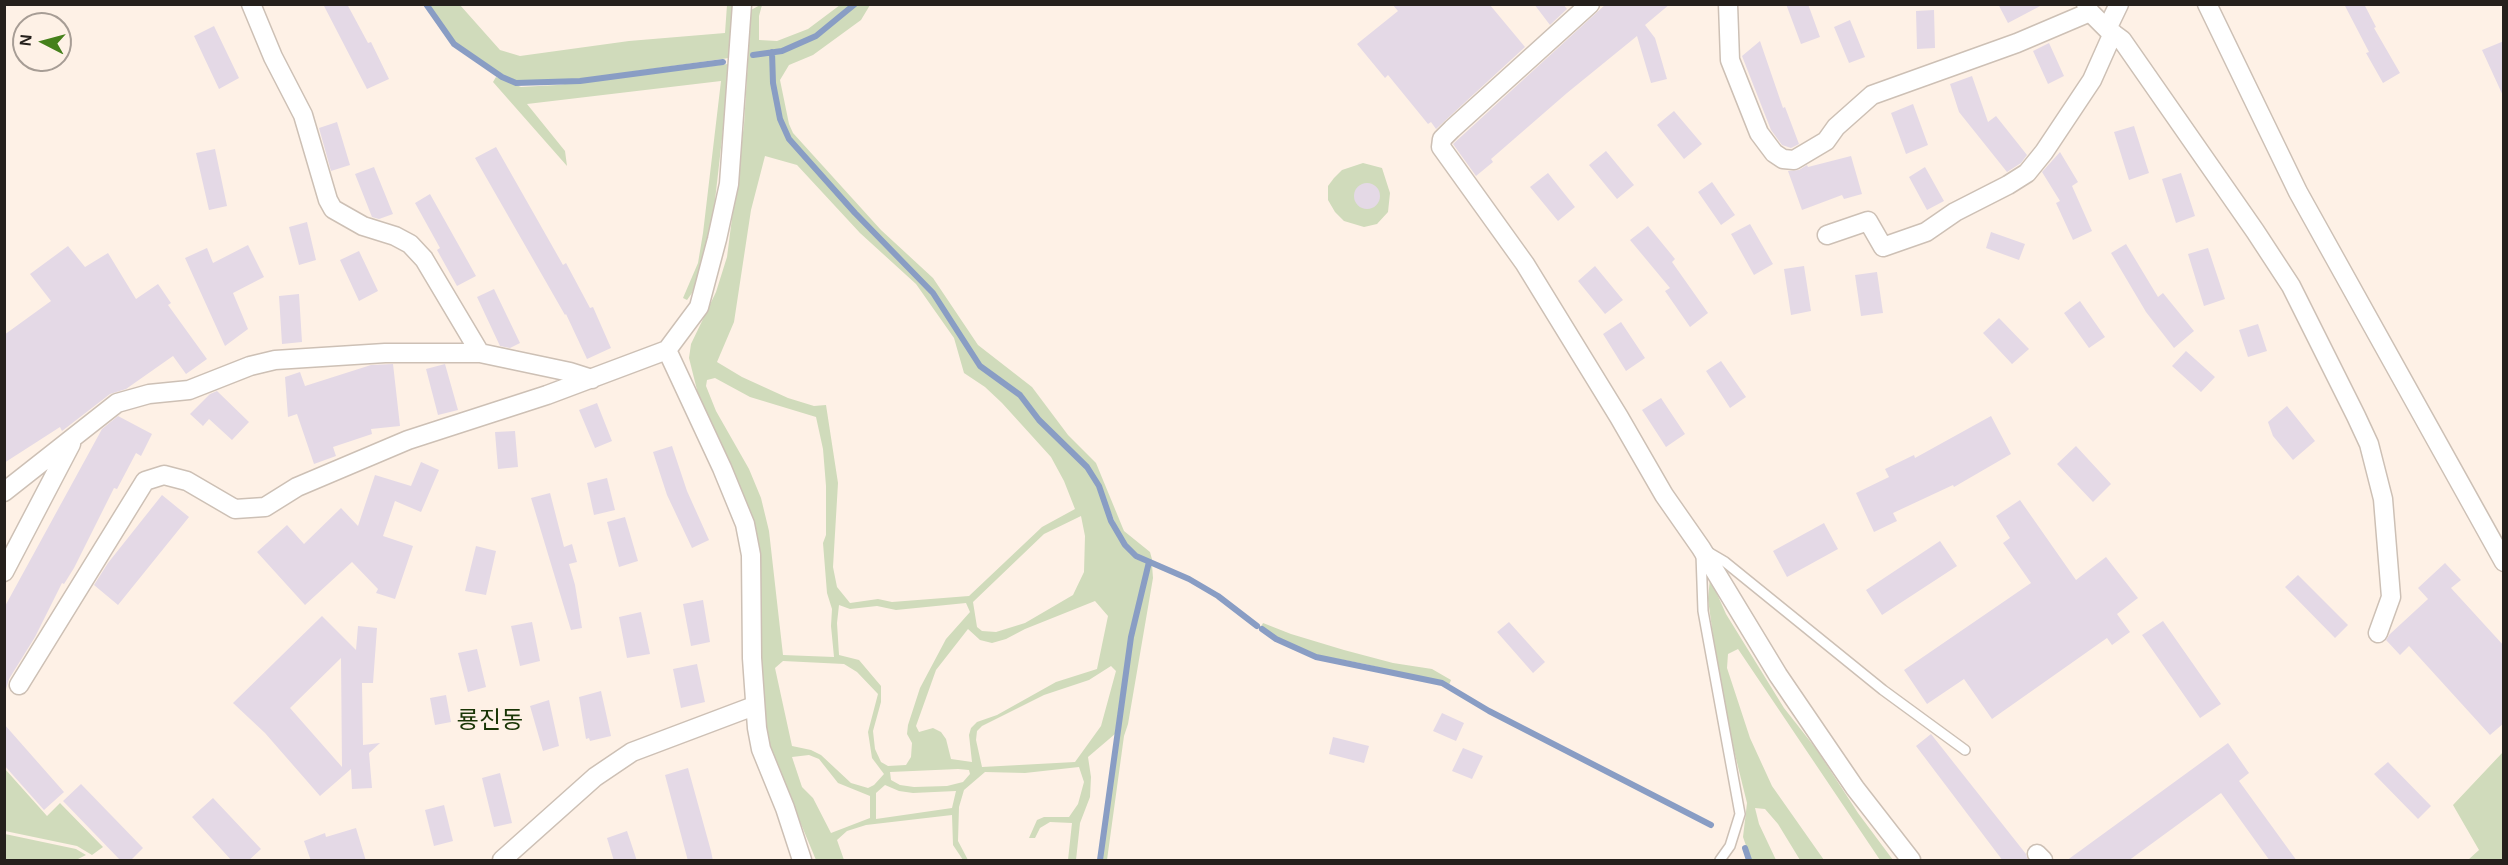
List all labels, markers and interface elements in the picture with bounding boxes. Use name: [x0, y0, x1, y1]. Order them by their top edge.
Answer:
north arrow: [12, 12, 72, 72]
text: N: [17, 34, 35, 47]
district label: 룡진동: [457, 707, 523, 735]

